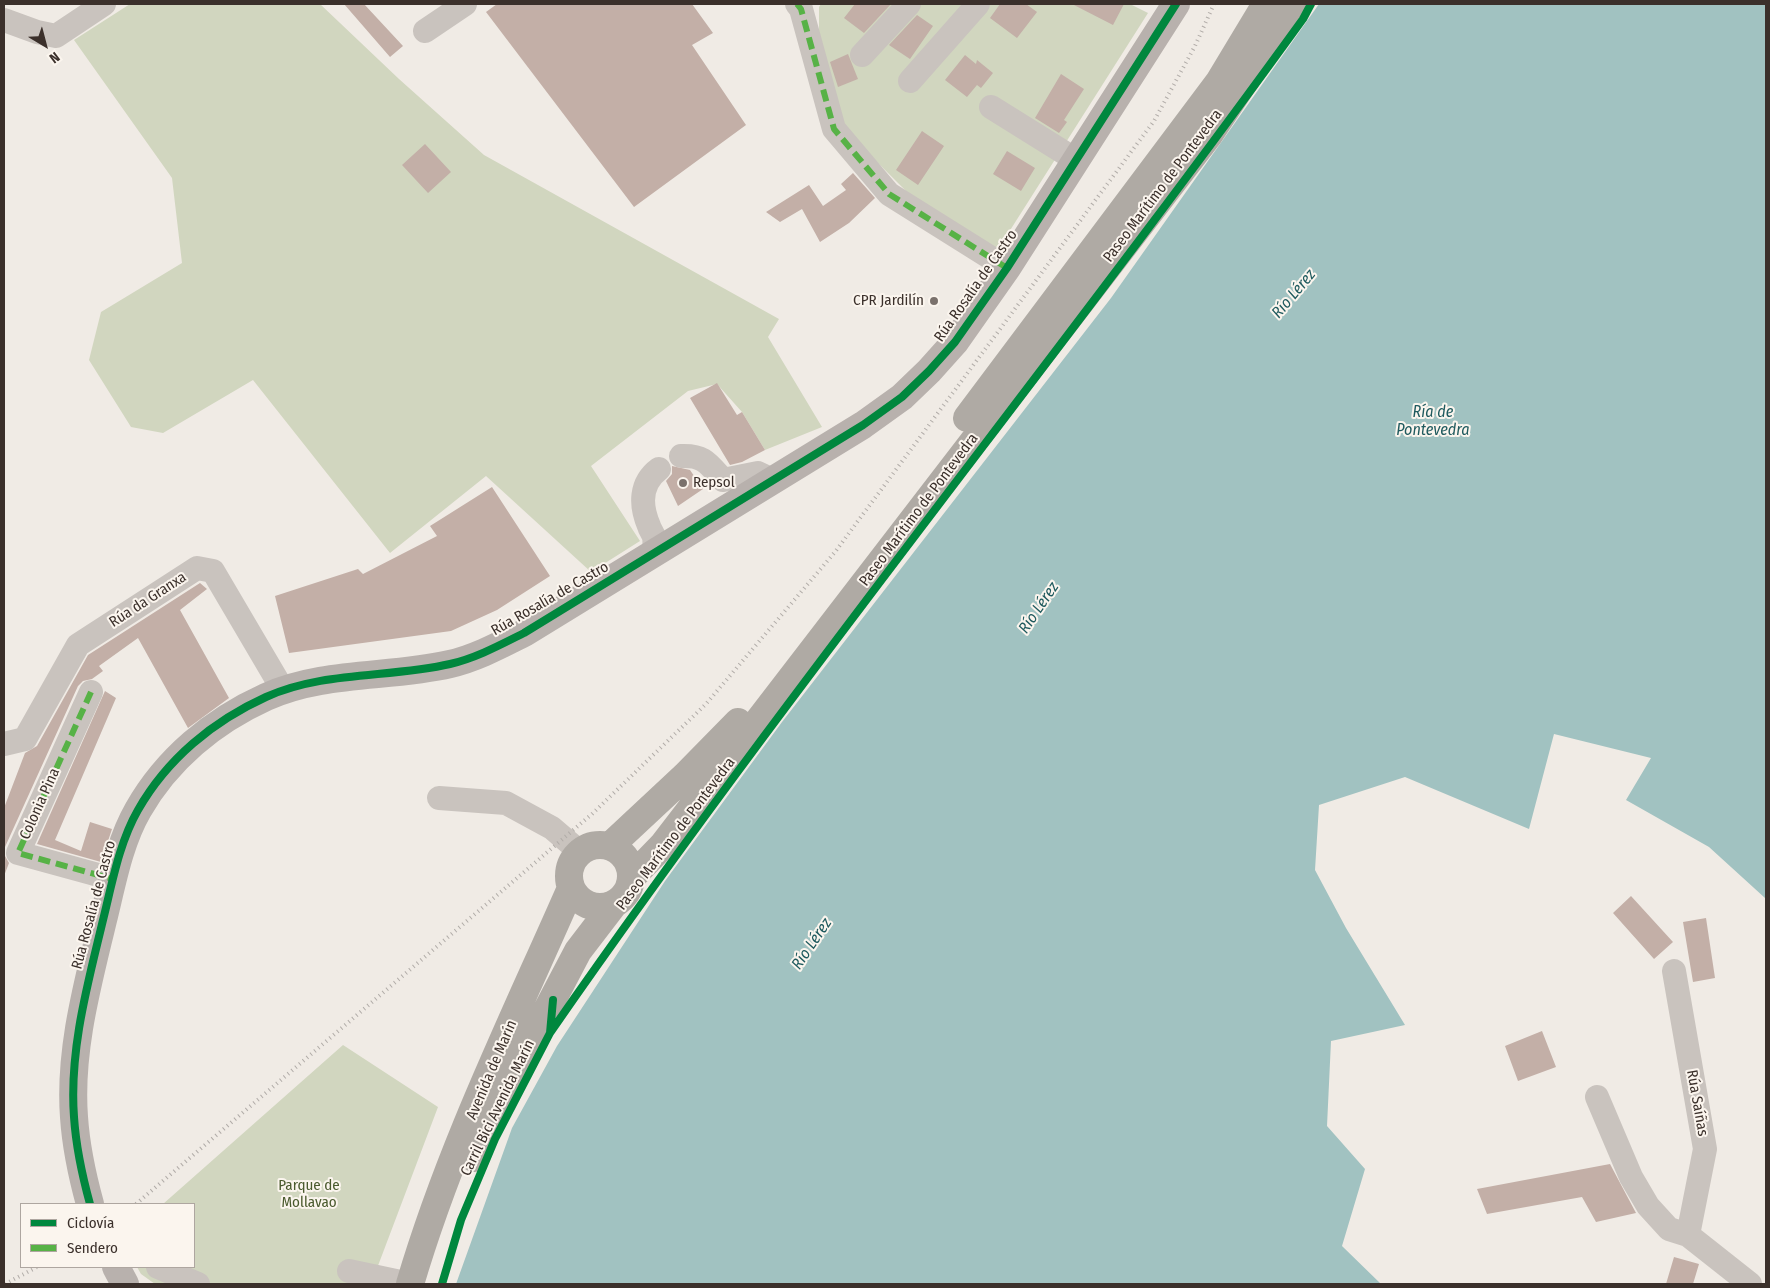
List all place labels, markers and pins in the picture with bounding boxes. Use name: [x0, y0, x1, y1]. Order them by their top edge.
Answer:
place label: CPR Jardilín: [853, 292, 924, 310]
marker: CPR Jardilín: [928, 295, 940, 307]
place label: Repsol: [693, 474, 735, 492]
marker: Repsol: [677, 477, 689, 489]

